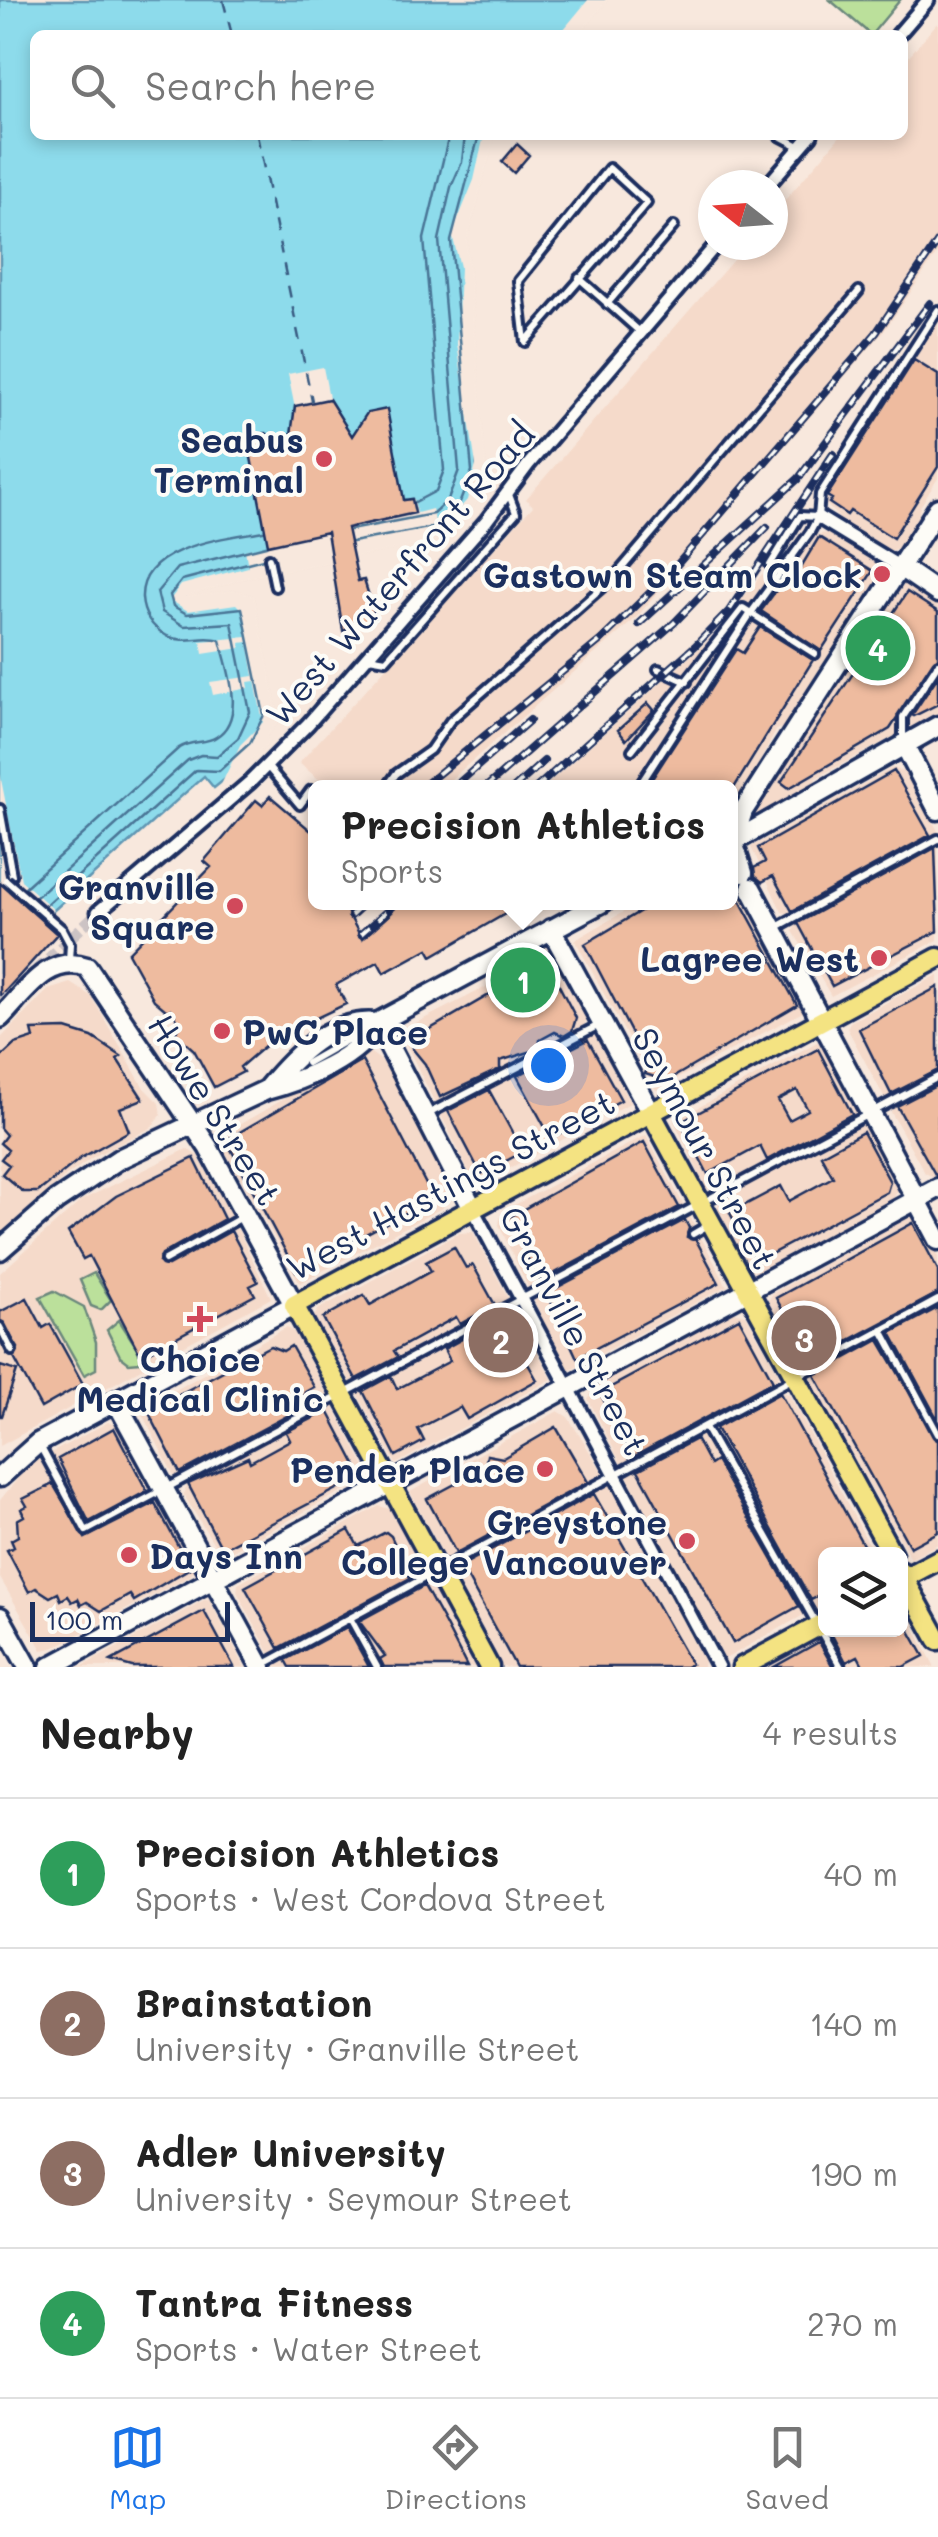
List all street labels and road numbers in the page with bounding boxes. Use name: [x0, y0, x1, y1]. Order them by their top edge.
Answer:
street label: West Waterfront Road: [254, 411, 544, 735]
street label: Howe Street: [139, 1005, 293, 1213]
street label: Seymour Street: [623, 1019, 789, 1277]
street label: West Hastings Street: [278, 1078, 622, 1290]
street label: Granville Street: [490, 1197, 660, 1463]

